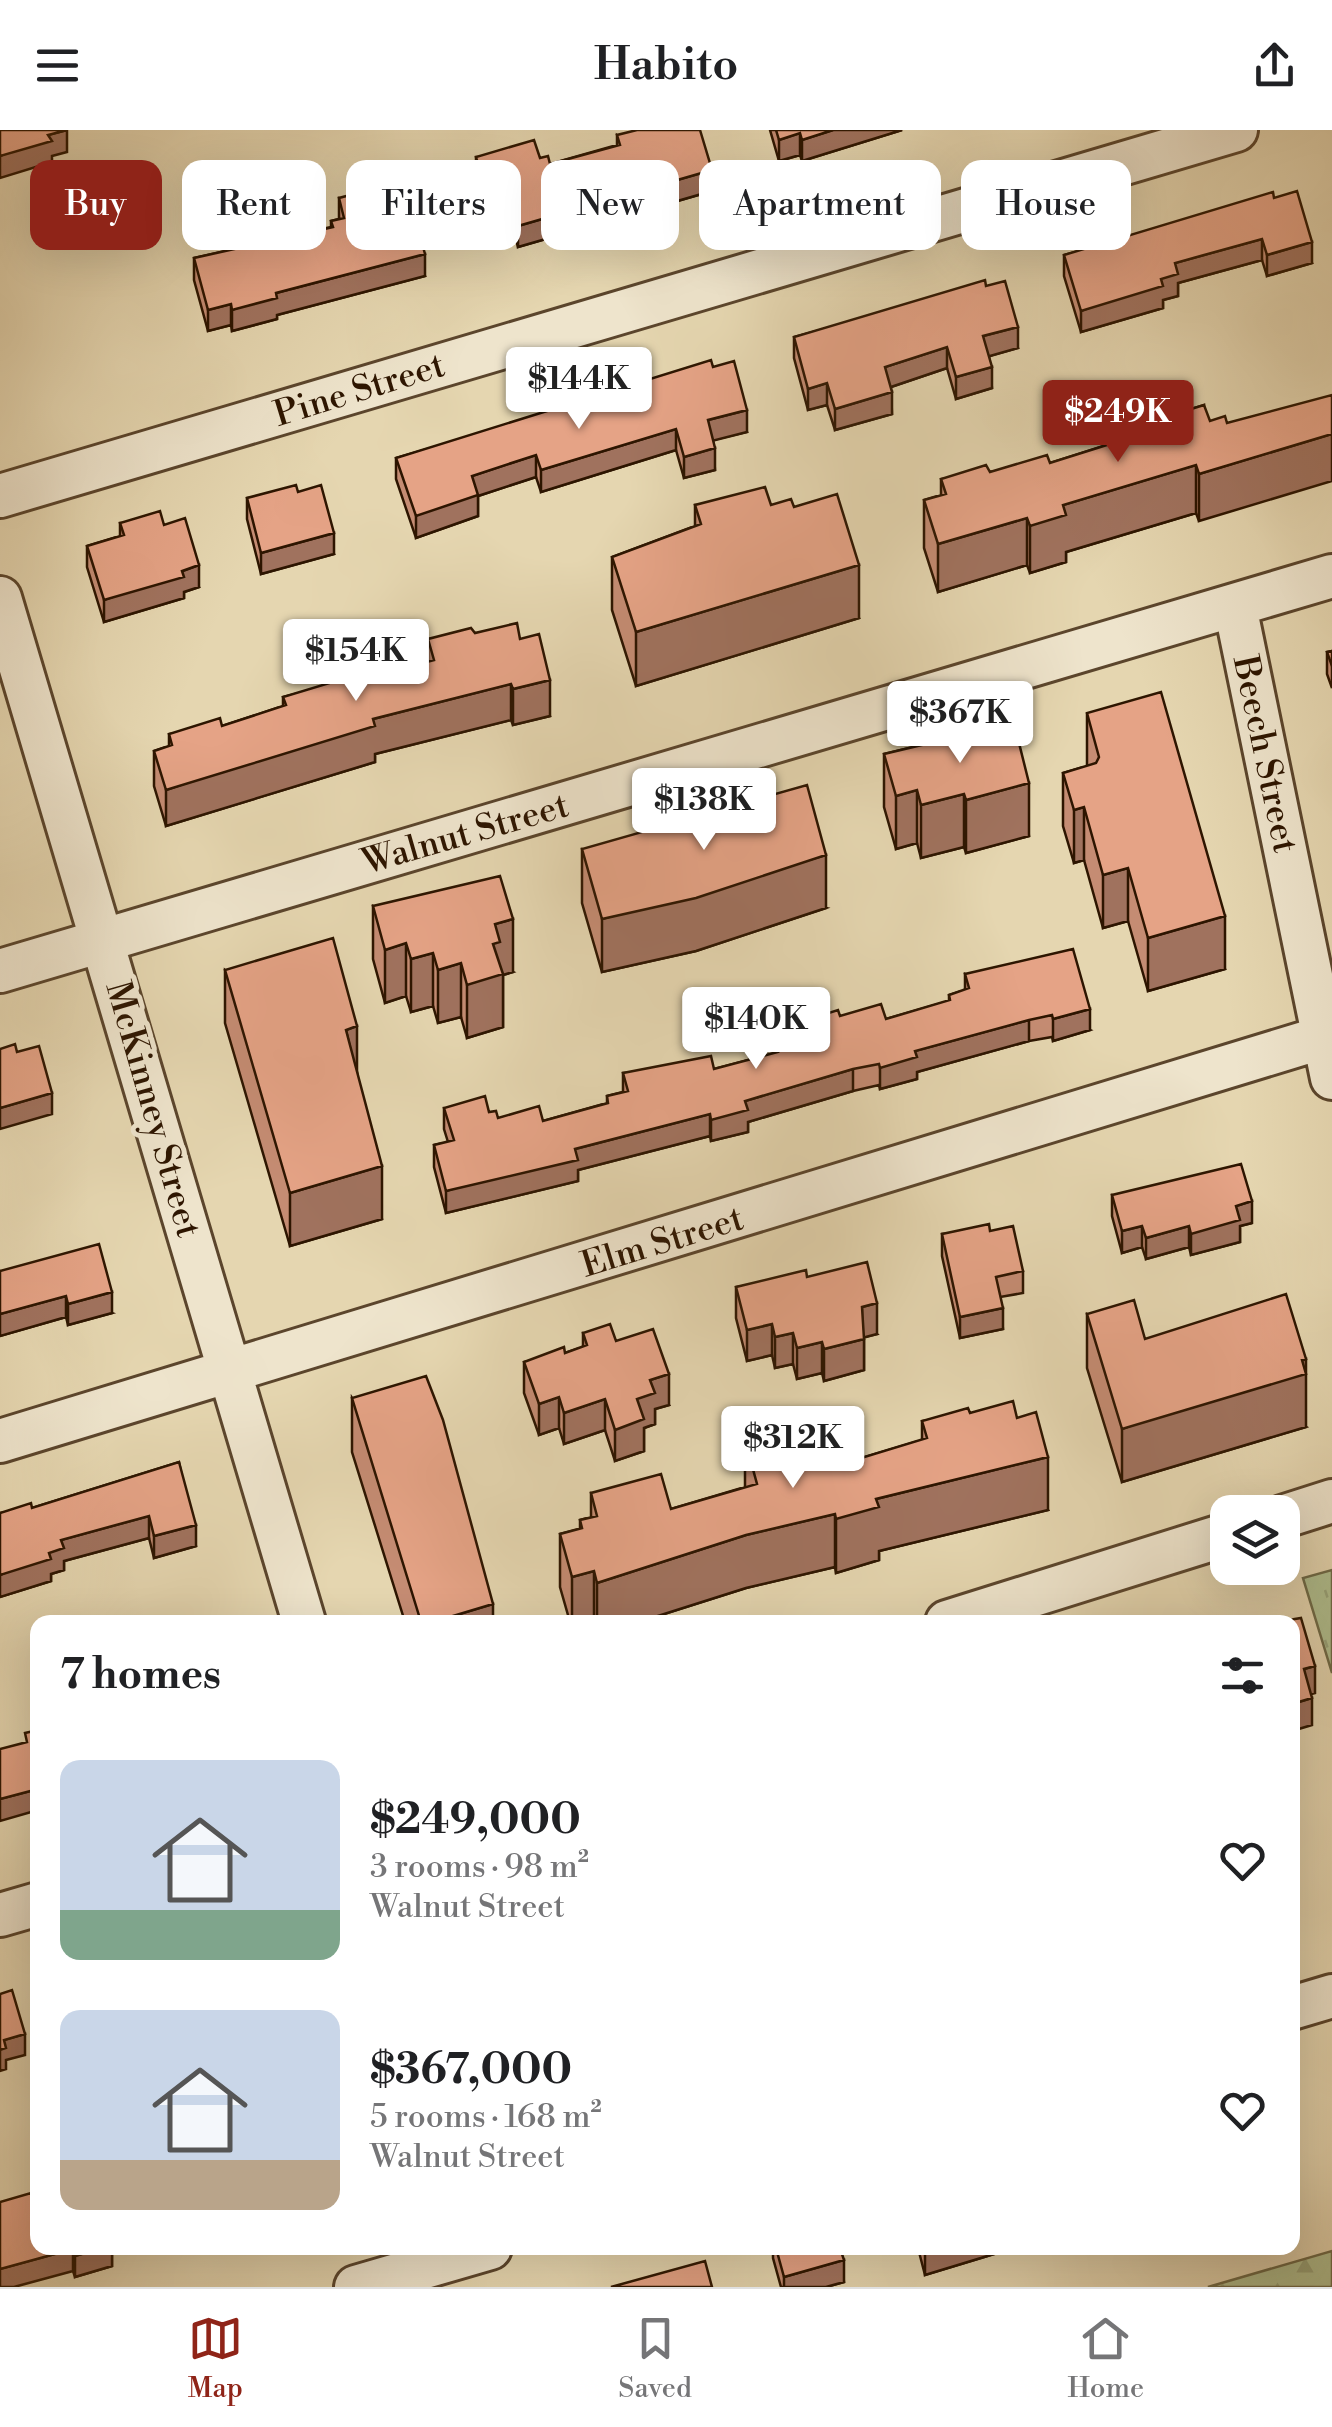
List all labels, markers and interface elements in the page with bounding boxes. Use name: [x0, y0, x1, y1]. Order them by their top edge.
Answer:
text: Habito: [594, 37, 738, 94]
icon: menu: [30, 38, 85, 93]
icon: share: [1247, 38, 1302, 93]
chip: Buy: [30, 160, 162, 250]
chip: Rent: [182, 160, 326, 250]
chip: Filters: [346, 160, 521, 250]
chip: New: [541, 160, 679, 250]
chip: Apartment: [699, 160, 941, 250]
chip: House: [961, 160, 1131, 250]
street label: Pine Street: [269, 344, 450, 437]
pin: $144K: [509, 347, 649, 432]
text: $144K: [528, 359, 630, 399]
pin: $249K: [1048, 380, 1188, 465]
text: $249K: [1065, 392, 1171, 432]
pin: $154K: [286, 619, 426, 704]
text: $154K: [305, 631, 407, 671]
street label: Beech Street: [1222, 651, 1306, 857]
pin: $367K: [890, 681, 1030, 766]
text: $367K: [909, 693, 1011, 733]
pin: $138K: [634, 768, 774, 853]
text: $138K: [654, 780, 754, 820]
street label: Walnut Street: [356, 784, 574, 885]
street label: McKinney Street: [95, 976, 210, 1242]
pin: $140K: [686, 987, 826, 1072]
text: $140K: [704, 999, 808, 1039]
street label: Elm Street: [576, 1197, 749, 1287]
pin: $312K: [723, 1406, 863, 1491]
text: $312K: [743, 1418, 843, 1458]
map controls: [1210, 1495, 1300, 1585]
button: layers: [1210, 1495, 1300, 1585]
icon: filters: [1215, 1648, 1270, 1703]
text: 7 homes: [60, 1649, 221, 1702]
text: $249,000: [370, 1794, 581, 1847]
icon: home: [140, 1800, 260, 1920]
icon: heart: [1215, 1833, 1270, 1888]
text: 3 rooms · 98 m²: [370, 1847, 589, 1887]
text: Walnut Street: [370, 1887, 565, 1927]
text: $367,000: [370, 2044, 572, 2097]
icon: home: [140, 2050, 260, 2170]
icon: heart: [1215, 2083, 1270, 2138]
text: 5 rooms · 168 m²: [370, 2097, 602, 2137]
text: Walnut Street: [370, 2137, 565, 2177]
tab: Map: [188, 2311, 243, 2406]
tab: Saved: [618, 2311, 692, 2406]
tab: Home: [1067, 2311, 1144, 2406]

